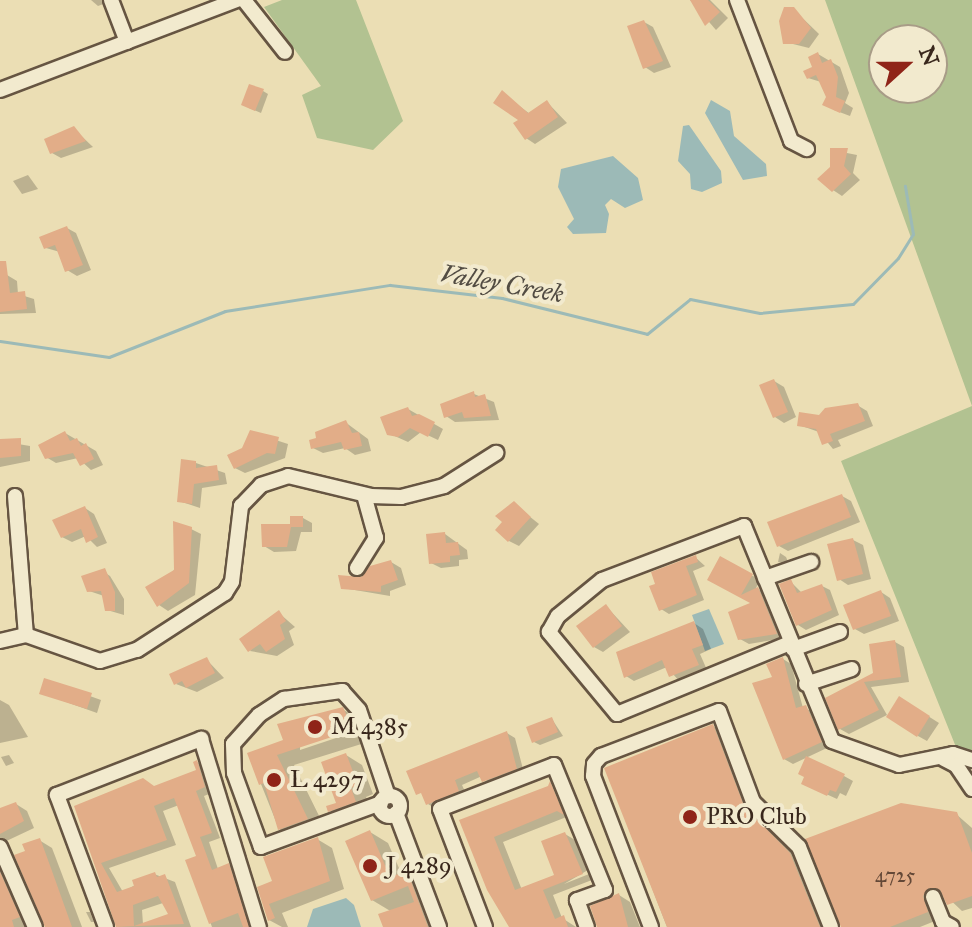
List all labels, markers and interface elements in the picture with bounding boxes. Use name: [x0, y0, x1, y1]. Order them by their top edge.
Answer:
north arrow: [868, 24, 948, 104]
text: N: [913, 42, 945, 69]
water label: Valley Creek: [438, 258, 566, 310]
place label: M 4385: [331, 713, 408, 741]
marker: M 4385: [306, 718, 324, 736]
place label: L 4297: [290, 766, 364, 794]
marker: L 4297: [265, 771, 283, 789]
place label: PRO Club: [706, 803, 807, 831]
marker: PRO Club: [681, 808, 699, 826]
place label: J 4289: [386, 852, 452, 880]
marker: J 4289: [361, 857, 379, 875]
house number: 4725: [875, 863, 915, 887]

